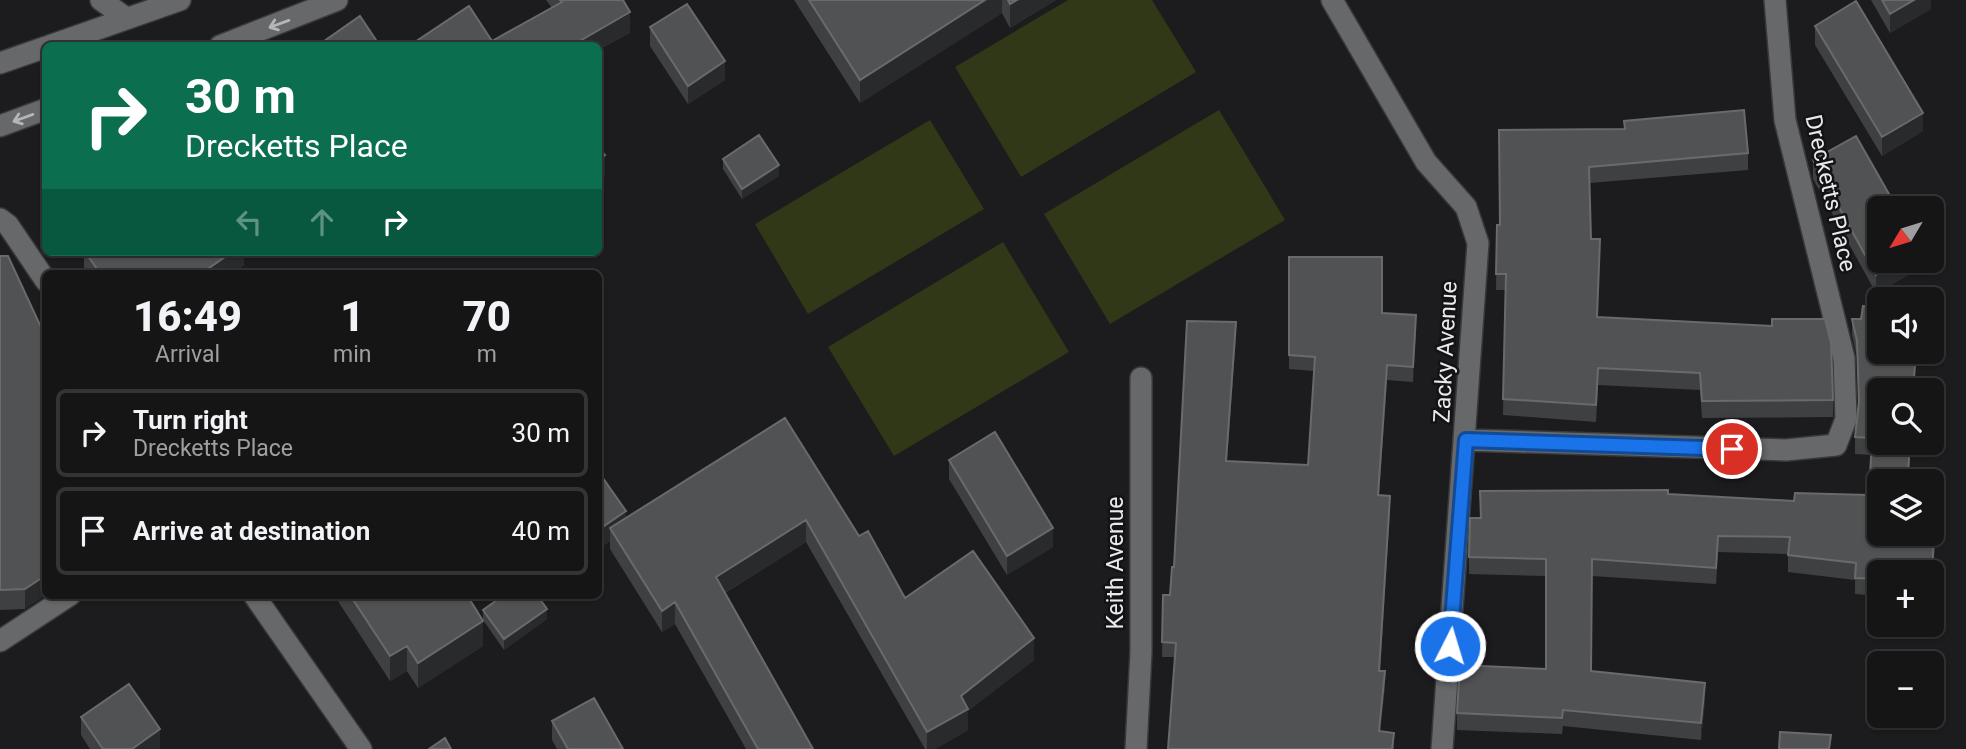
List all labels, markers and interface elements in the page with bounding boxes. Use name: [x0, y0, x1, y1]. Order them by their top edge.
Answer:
one-way arrow: [268, 19, 290, 31]
text: 30 m: [185, 68, 296, 125]
icon: right: [70, 70, 161, 161]
one-way arrow: [12, 112, 34, 125]
street label: Drecketts Place: [1799, 112, 1862, 274]
text: Drecketts Place: [185, 127, 408, 165]
north arrow: [1867, 196, 1944, 273]
map controls: [1867, 196, 1944, 728]
icon: left: [230, 203, 268, 241]
icon: ahead: [303, 203, 341, 241]
icon: right: [376, 203, 414, 241]
street label: Zacky Avenue: [1428, 281, 1463, 424]
button: sound: [1867, 287, 1944, 364]
text: 16:49: [133, 292, 242, 341]
text: 1: [340, 292, 364, 341]
text: 70: [463, 292, 511, 341]
text: Arrival: [155, 341, 220, 368]
text: min: [333, 341, 372, 368]
text: m: [477, 341, 497, 368]
button: search: [1867, 378, 1944, 455]
text: Turn right: [133, 405, 248, 435]
icon: right: [74, 414, 112, 452]
text: 30 m: [512, 418, 570, 448]
pin: [1702, 419, 1762, 479]
icon: arrive: [1713, 430, 1751, 468]
text: Drecketts Place: [133, 435, 293, 462]
button: layers: [1867, 469, 1944, 546]
street label: Keith Avenue: [1102, 496, 1129, 630]
icon: arrive: [74, 512, 112, 550]
text: Arrive at destination: [133, 516, 370, 546]
text: 40 m: [512, 516, 570, 546]
button: +: [1867, 560, 1944, 637]
position arrow: [1413, 609, 1487, 683]
button: −: [1867, 651, 1944, 728]

